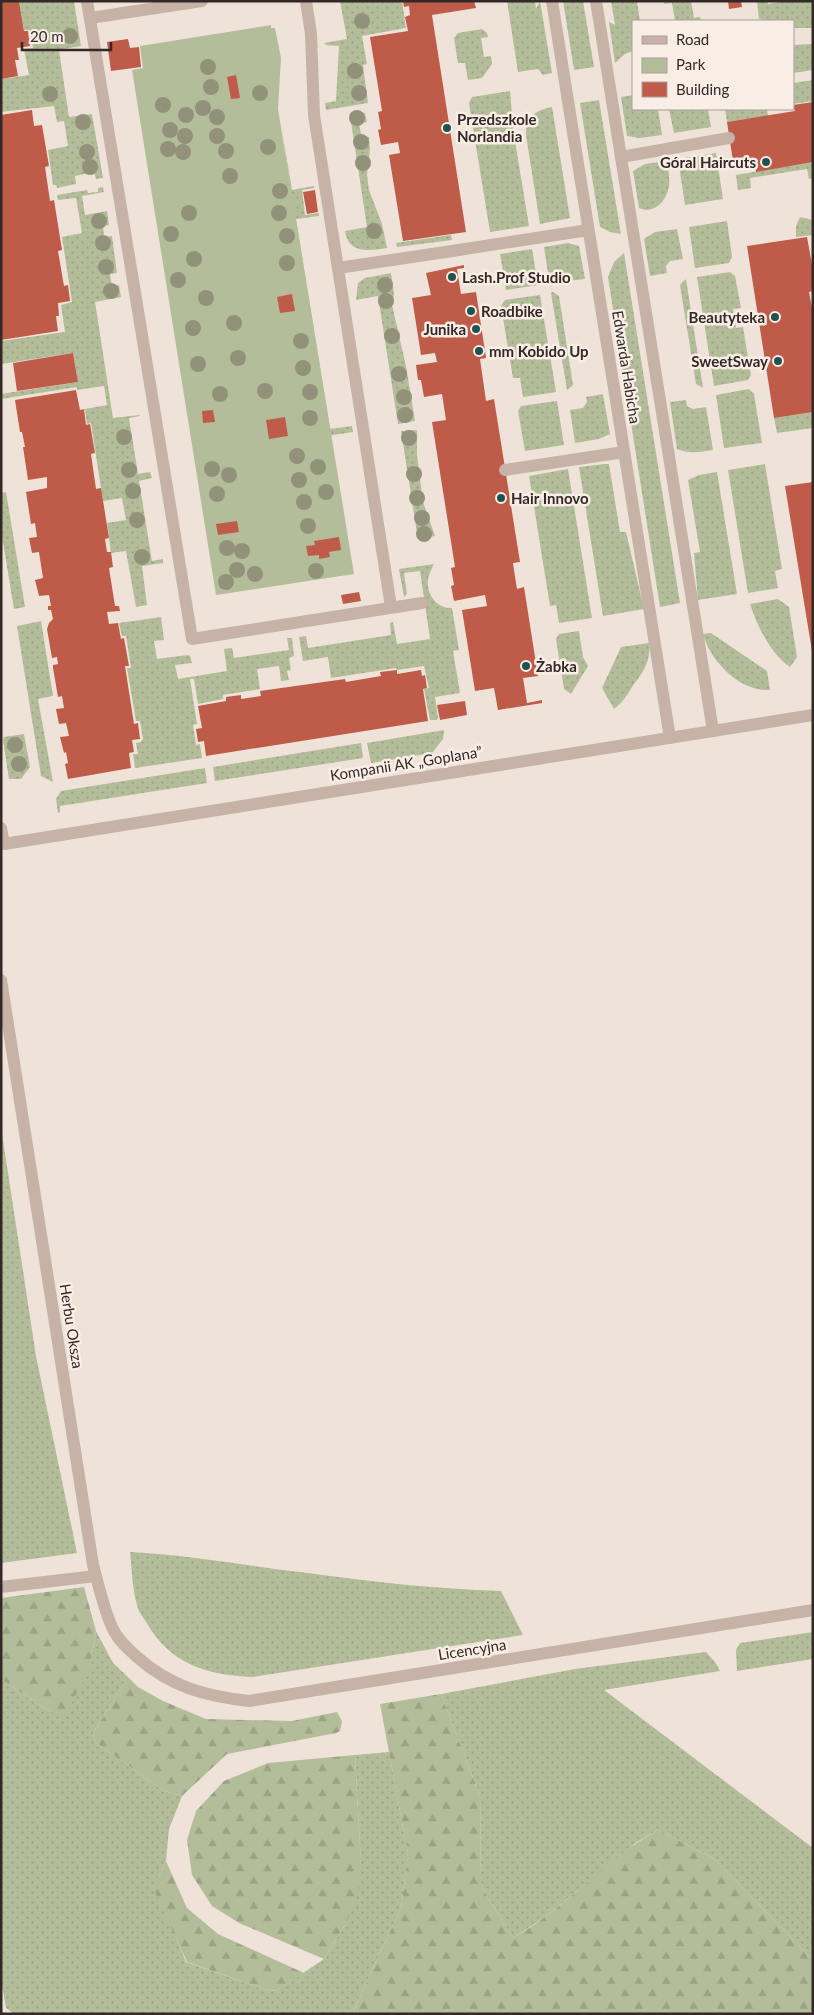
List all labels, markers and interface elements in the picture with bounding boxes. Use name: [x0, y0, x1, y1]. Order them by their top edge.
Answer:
scale bar: [22, 20, 111, 52]
legend: [632, 20, 794, 110]
text: 20 m: [30, 27, 64, 45]
text: Road: [676, 30, 709, 48]
text: Park: [676, 55, 706, 73]
text: Building: [676, 80, 729, 98]
place label: Przedszkole Norlandia: [457, 110, 537, 145]
marker: Przedszkole Norlandia: [441, 122, 453, 134]
place label: Góral Haircuts: [660, 153, 756, 171]
marker: Góral Haircuts: [760, 156, 772, 168]
place label: Lash.Prof Studio: [462, 268, 571, 286]
marker: Lash.Prof Studio: [446, 271, 458, 283]
place label: Roadbike: [481, 302, 543, 320]
marker: Roadbike: [465, 305, 477, 317]
place label: Beautyteka: [688, 308, 765, 326]
street label: Edwarda Habicha: [609, 309, 645, 425]
marker: Beautyteka: [769, 311, 781, 323]
place label: Junika: [423, 320, 466, 338]
marker: Junika: [470, 323, 482, 335]
place label: mm Kobido Up: [489, 342, 589, 360]
marker: mm Kobido Up: [473, 345, 485, 357]
place label: SweetSway: [691, 352, 768, 370]
marker: SweetSway: [772, 355, 784, 367]
place label: Hair Innovo: [511, 489, 589, 507]
marker: Hair Innovo: [495, 492, 507, 504]
place label: Żabka: [536, 657, 577, 675]
marker: Żabka: [520, 660, 532, 672]
street label: Kompanii AK „Goplana”: [329, 742, 483, 784]
street label: Herbu Oksza: [56, 1282, 88, 1370]
street label: Licencyjna: [437, 1635, 507, 1663]

